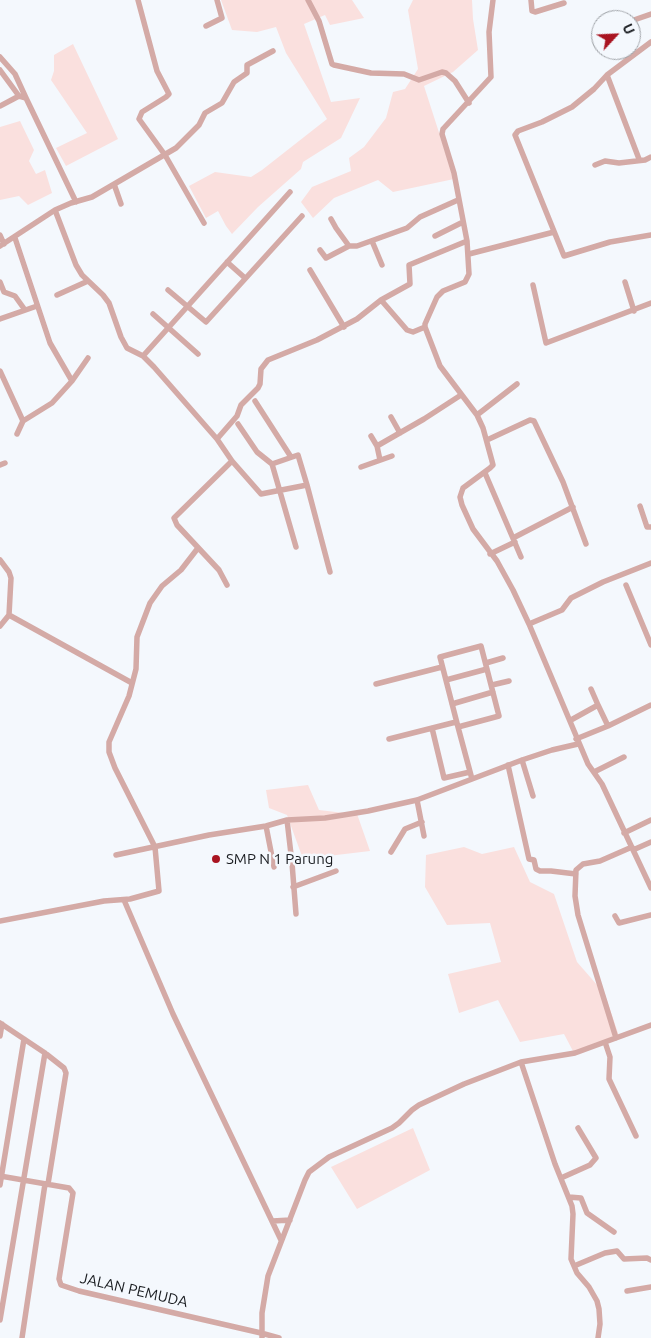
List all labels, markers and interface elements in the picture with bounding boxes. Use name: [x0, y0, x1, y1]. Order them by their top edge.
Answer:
north arrow: [591, 10, 641, 60]
text: U: [619, 21, 638, 37]
place label: SMP N 1 Parung: [226, 850, 333, 868]
marker: SMP N 1 Parung: [210, 853, 222, 865]
street label: JALAN PEMUDA: [78, 1269, 190, 1311]

